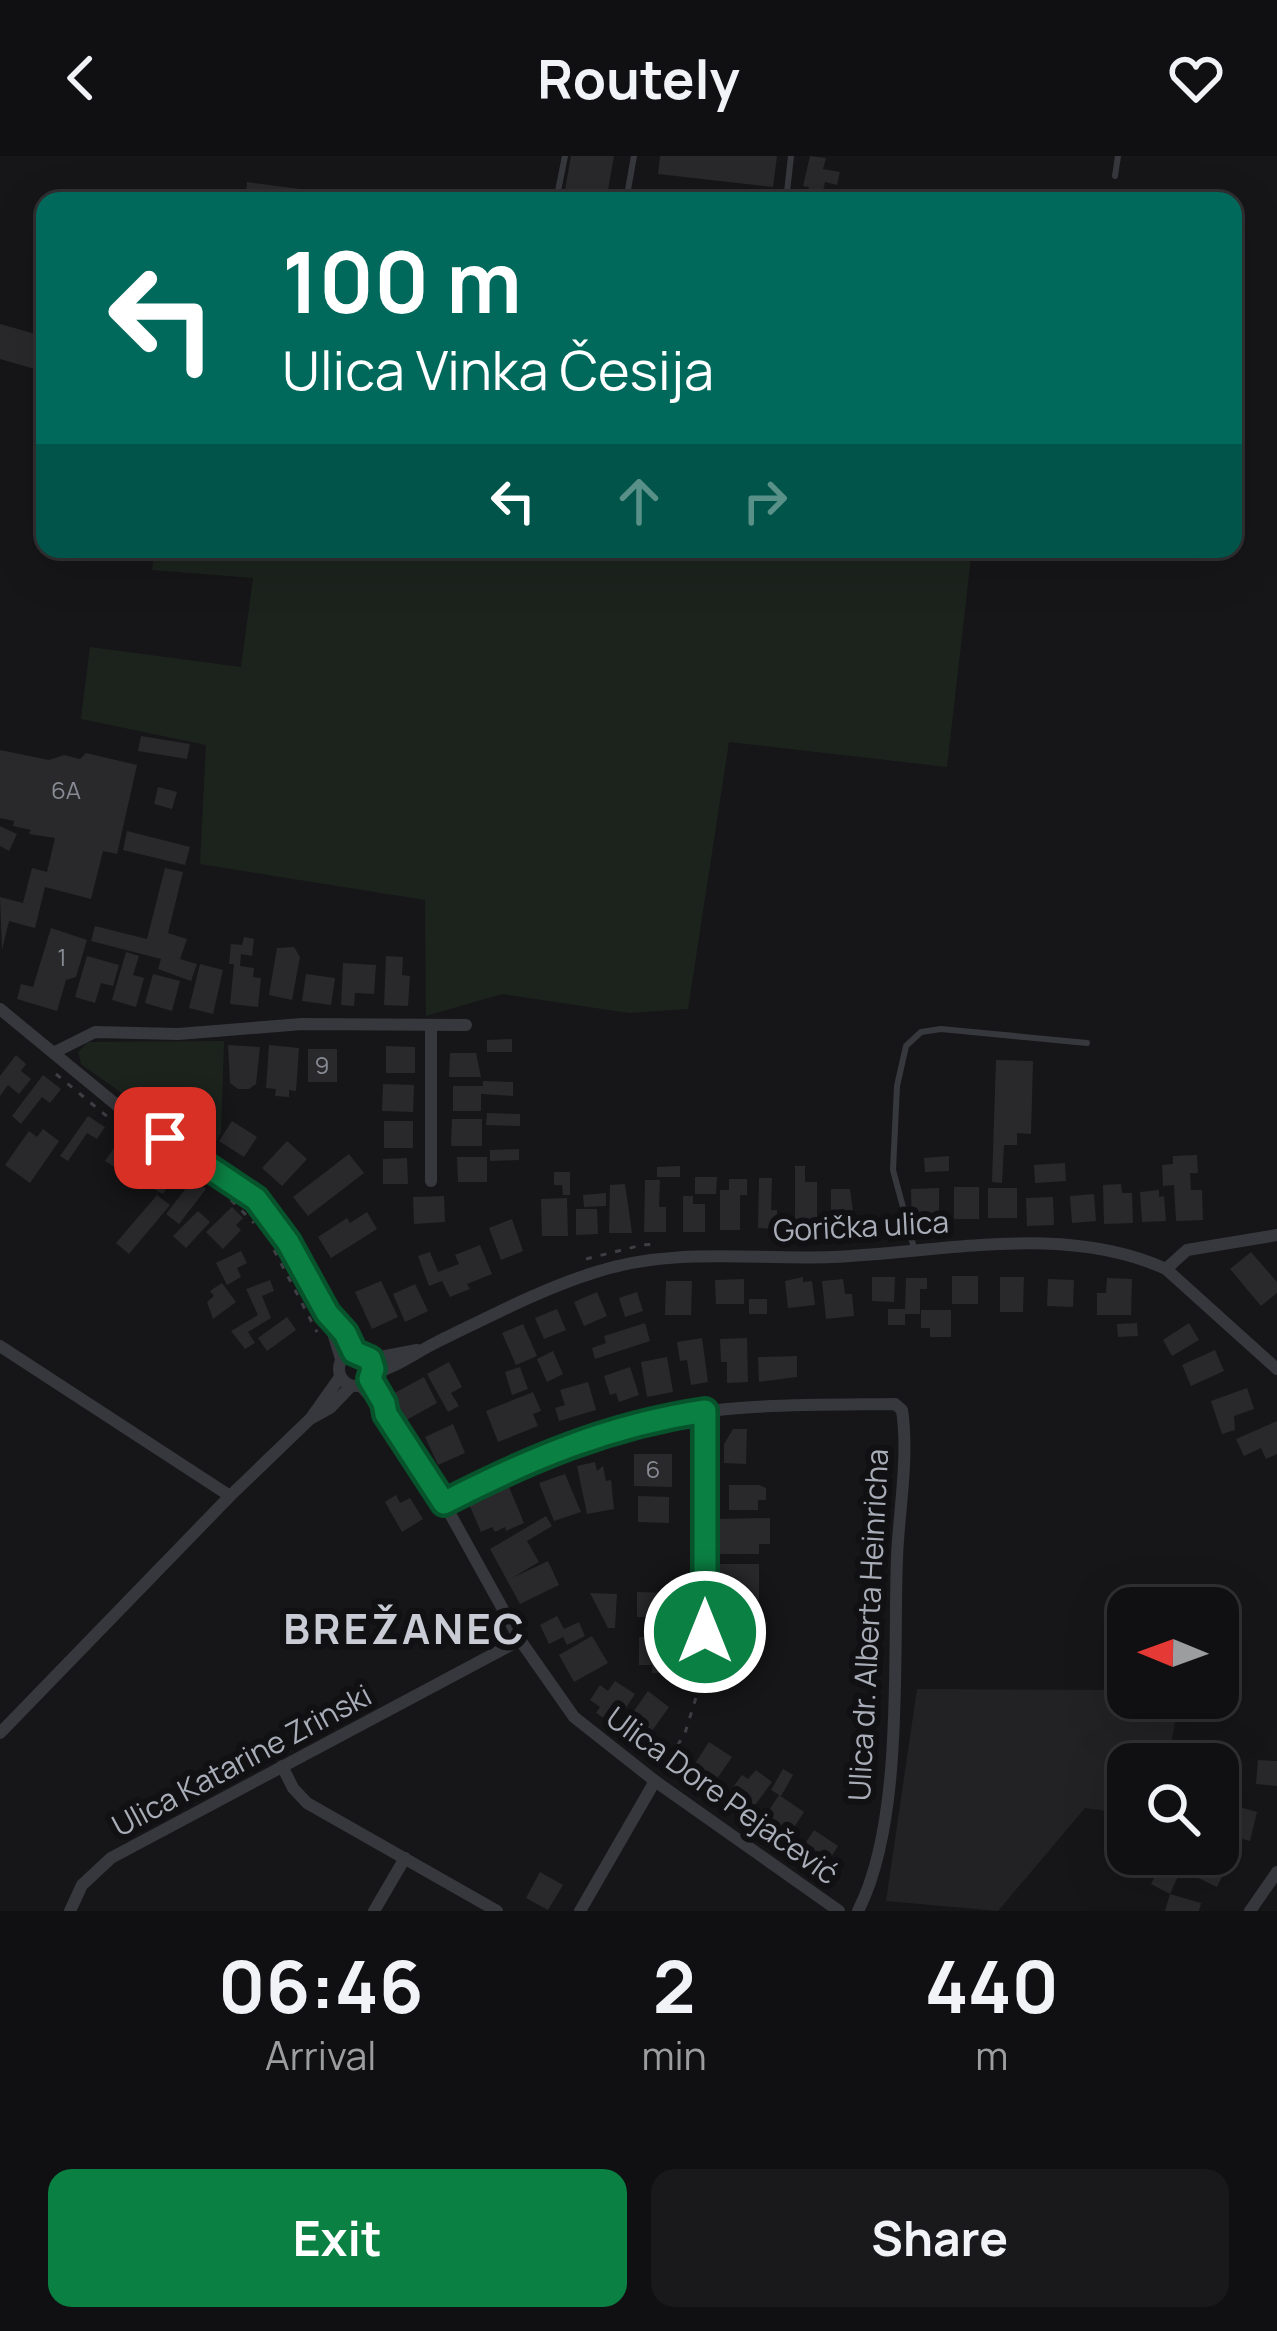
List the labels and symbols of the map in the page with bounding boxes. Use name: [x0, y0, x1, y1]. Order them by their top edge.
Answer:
house number: 6A: [51, 773, 81, 806]
house number: 1: [57, 940, 67, 973]
house number: 9: [315, 1048, 329, 1081]
pin: [114, 1087, 216, 1189]
street label: Gorička ulica: [772, 1200, 950, 1251]
street label: Ulica dr. Alberta Heinricha: [838, 1448, 897, 1802]
house number: 6: [646, 1452, 660, 1485]
position arrow: [642, 1569, 768, 1695]
north arrow: [1107, 1587, 1239, 1719]
district label: BREŽANEC: [283, 1599, 527, 1657]
street label: Ulica Katarine Zrinski: [104, 1674, 378, 1845]
street label: Ulica Dore Pejačević: [598, 1697, 847, 1893]

